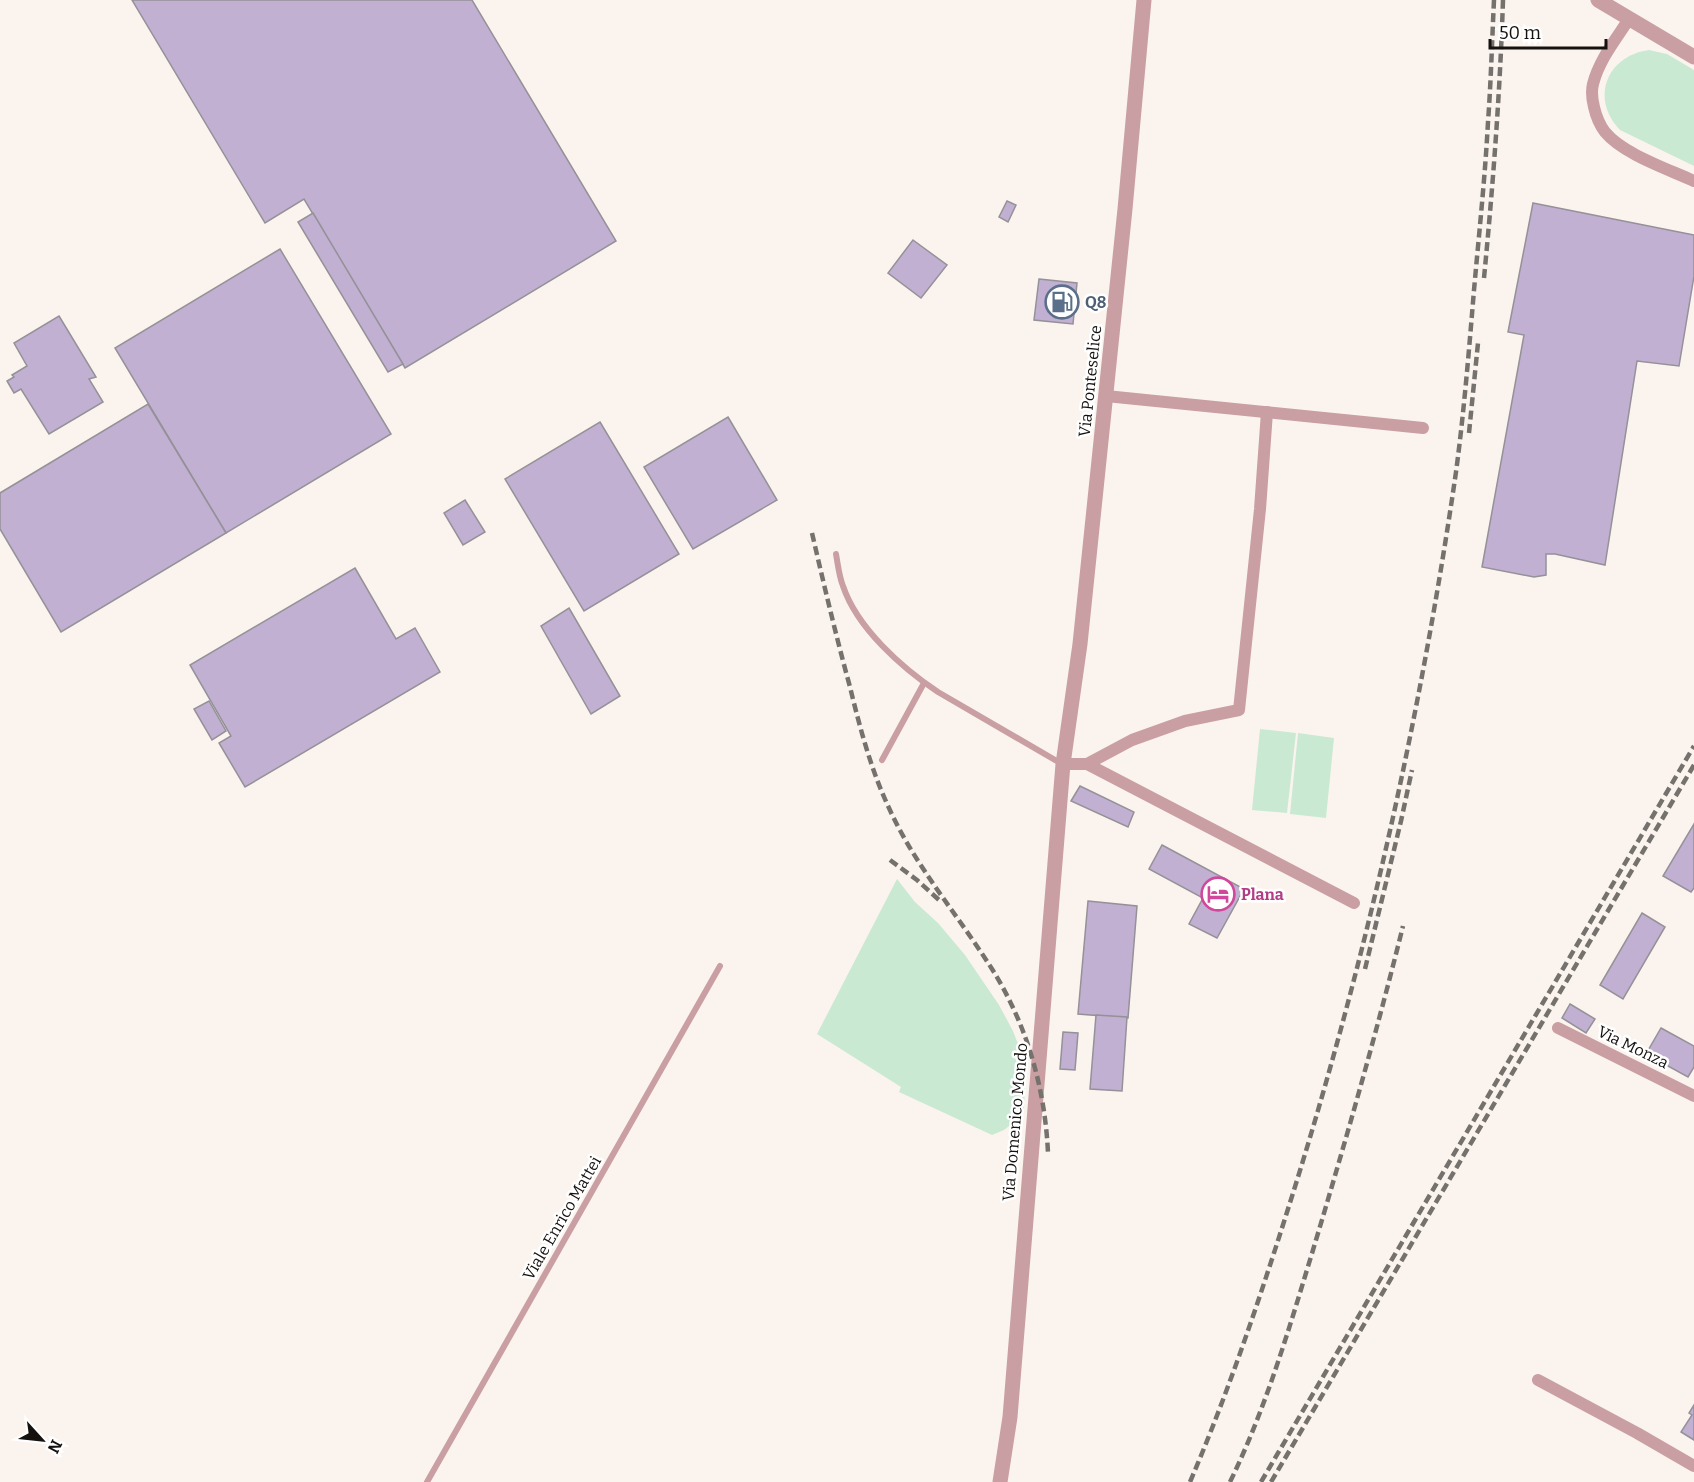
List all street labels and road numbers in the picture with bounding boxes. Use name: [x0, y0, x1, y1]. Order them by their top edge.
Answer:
street label: Via Ponteselice: [1075, 324, 1105, 438]
street label: Via Monza: [1594, 1022, 1672, 1072]
street label: Via Domenico Mondo: [999, 1042, 1031, 1202]
street label: Viale Enrico Mattei: [519, 1153, 605, 1283]

